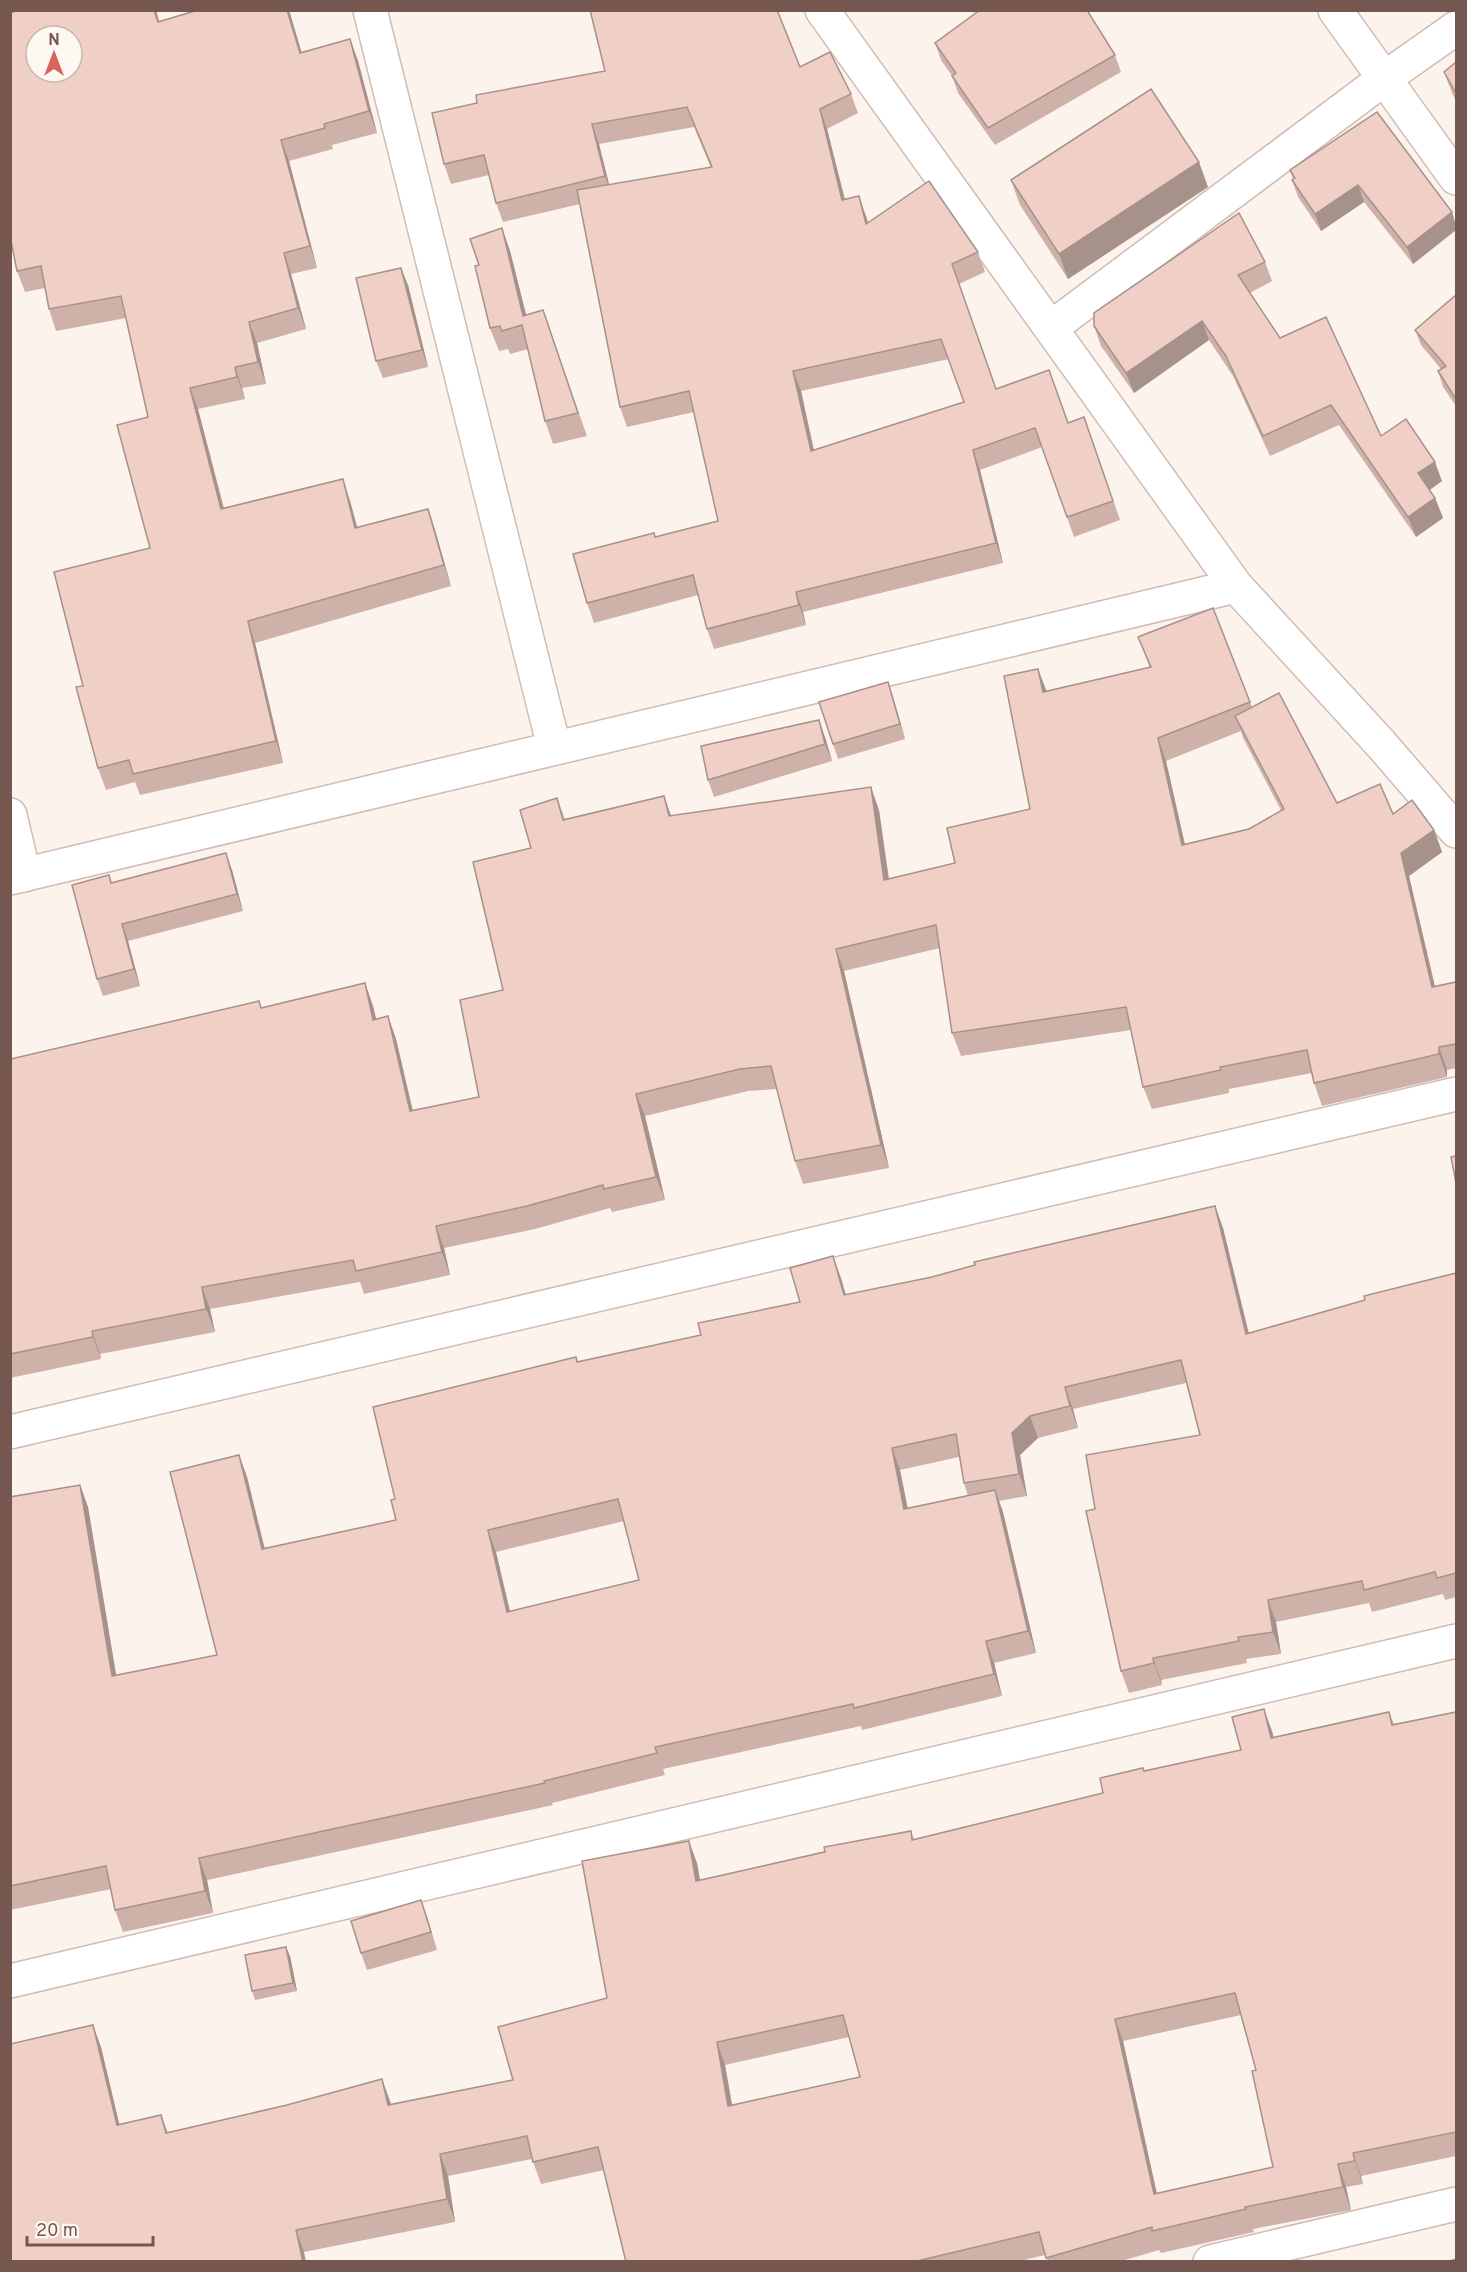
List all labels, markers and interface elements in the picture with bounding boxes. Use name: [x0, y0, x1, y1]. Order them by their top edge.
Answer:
north arrow: [24, 24, 84, 84]
text: N: [48, 31, 60, 51]
scale bar: [27, 2209, 153, 2247]
text: 20 m: [36, 2220, 78, 2243]

